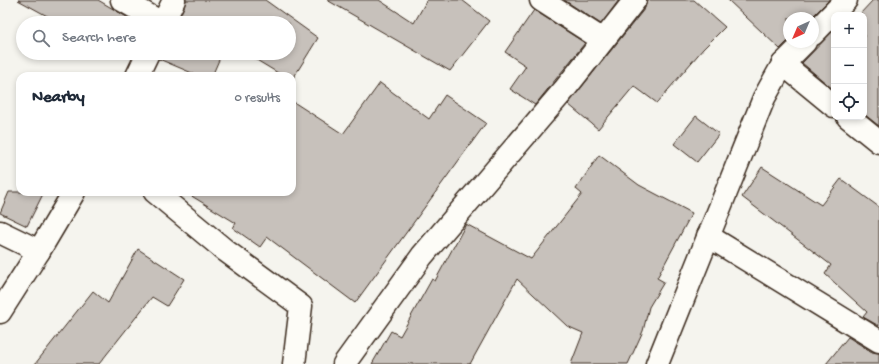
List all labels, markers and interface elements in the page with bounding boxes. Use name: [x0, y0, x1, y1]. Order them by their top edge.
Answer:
north arrow: [783, 12, 819, 48]
map controls: [831, 12, 867, 120]
button: +: [831, 12, 867, 48]
search box: [16, 16, 296, 60]
icon: search: [30, 27, 52, 49]
text: Search here: [62, 29, 136, 47]
button: −: [831, 48, 867, 84]
button: locate: [831, 84, 867, 120]
text: Nearby: [32, 88, 85, 108]
text: 0 results: [234, 91, 280, 106]

